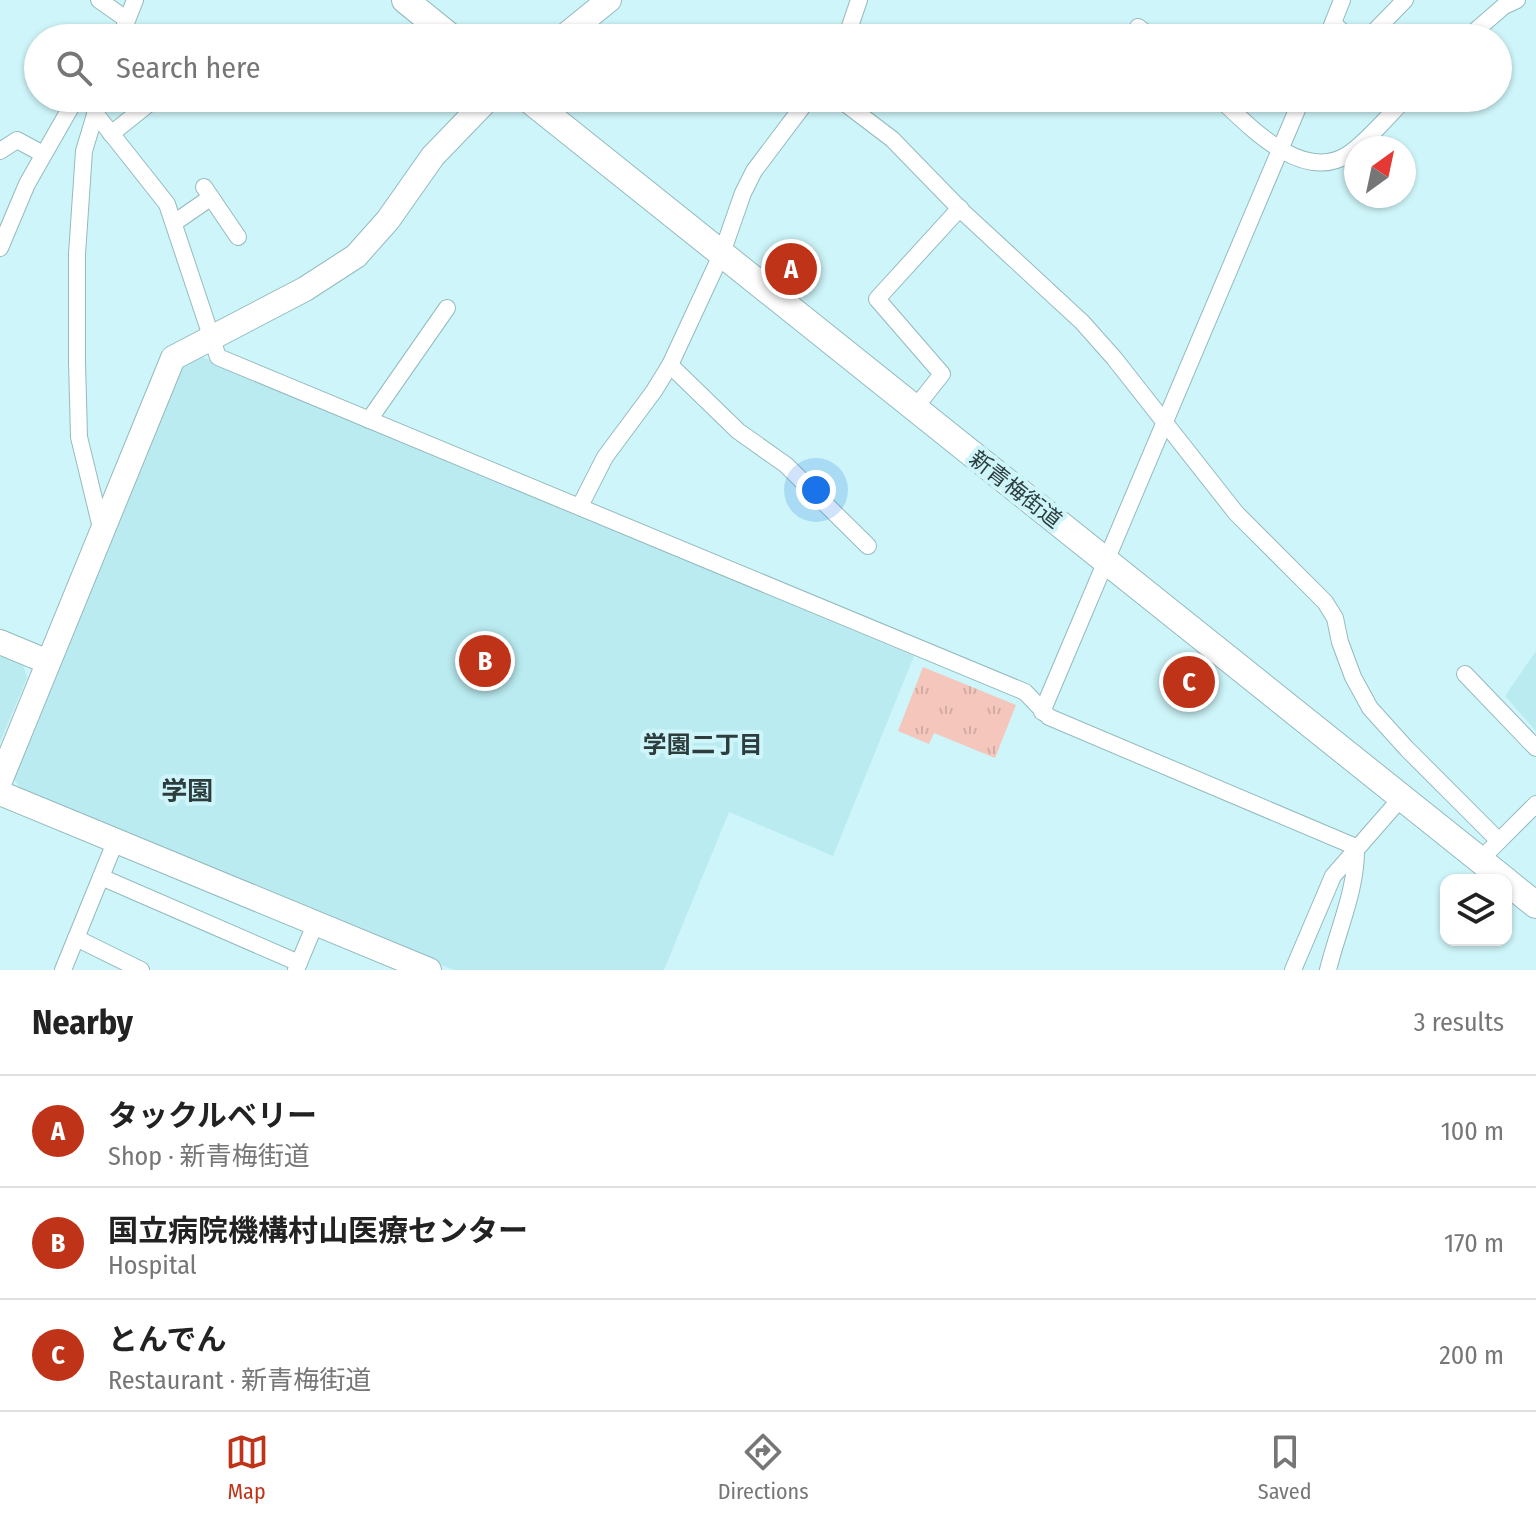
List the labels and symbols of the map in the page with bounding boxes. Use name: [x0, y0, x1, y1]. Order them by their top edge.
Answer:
north arrow: [1344, 136, 1416, 208]
pin: A: [765, 239, 817, 299]
street label: 新青梅街道: [964, 445, 1067, 534]
your location: [796, 470, 836, 510]
pin: B: [459, 631, 511, 691]
pin: C: [1163, 652, 1215, 712]
district label: 学園二丁目: [643, 731, 763, 759]
district label: 学園: [161, 776, 213, 807]

